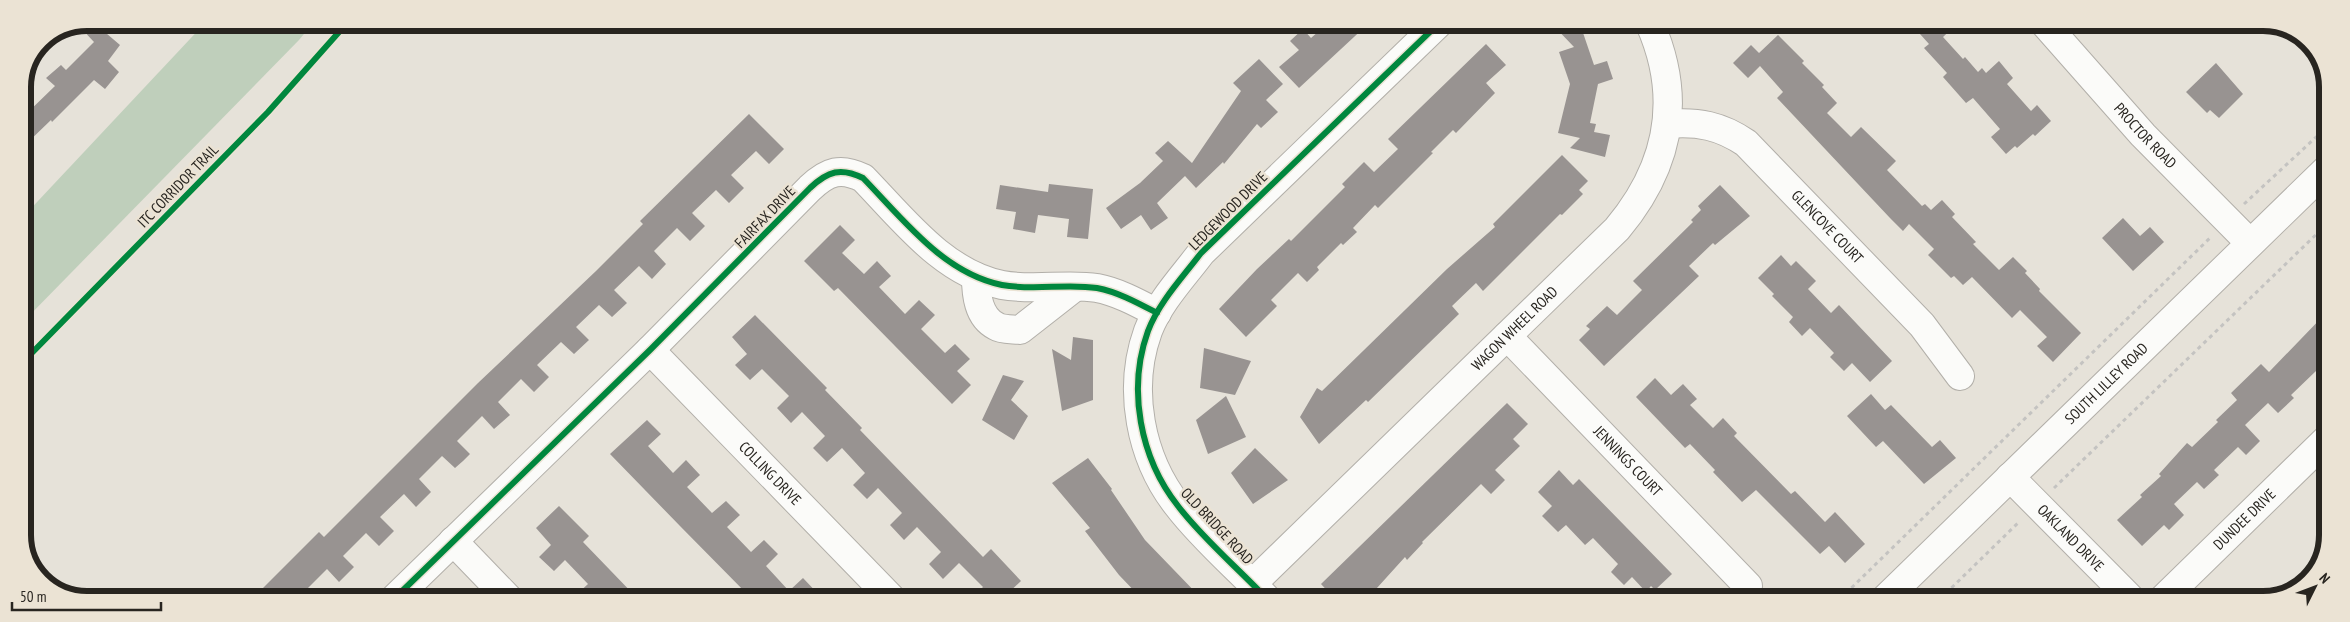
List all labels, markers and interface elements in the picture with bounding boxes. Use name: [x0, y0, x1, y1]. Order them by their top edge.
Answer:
street label: PROCTOR ROAD: [2110, 99, 2181, 172]
street label: ITC CORRIDOR TRAIL: [133, 140, 223, 231]
street label: LEDGEWOOD DRIVE: [1184, 167, 1271, 254]
street label: FAIRFAX DRIVE: [730, 182, 799, 252]
street label: GLENCOVE COURT: [1788, 186, 1868, 268]
street label: WAGON WHEEL ROAD: [1467, 282, 1561, 374]
street label: SOUTH LILLEY ROAD: [2061, 338, 2152, 428]
street label: JENNINGS COURT: [1589, 421, 1667, 500]
street label: COLLING DRIVE: [735, 437, 805, 509]
street label: OLD BRIDGE ROAD: [1177, 483, 1258, 568]
street label: DUNDEE DRIVE: [2209, 484, 2279, 554]
street label: OAKLAND DRIVE: [2034, 500, 2108, 575]
north arrow: [2290, 562, 2340, 612]
text: N: [2315, 569, 2334, 587]
scale bar: [12, 580, 161, 612]
text: 50 m: [20, 587, 46, 606]

